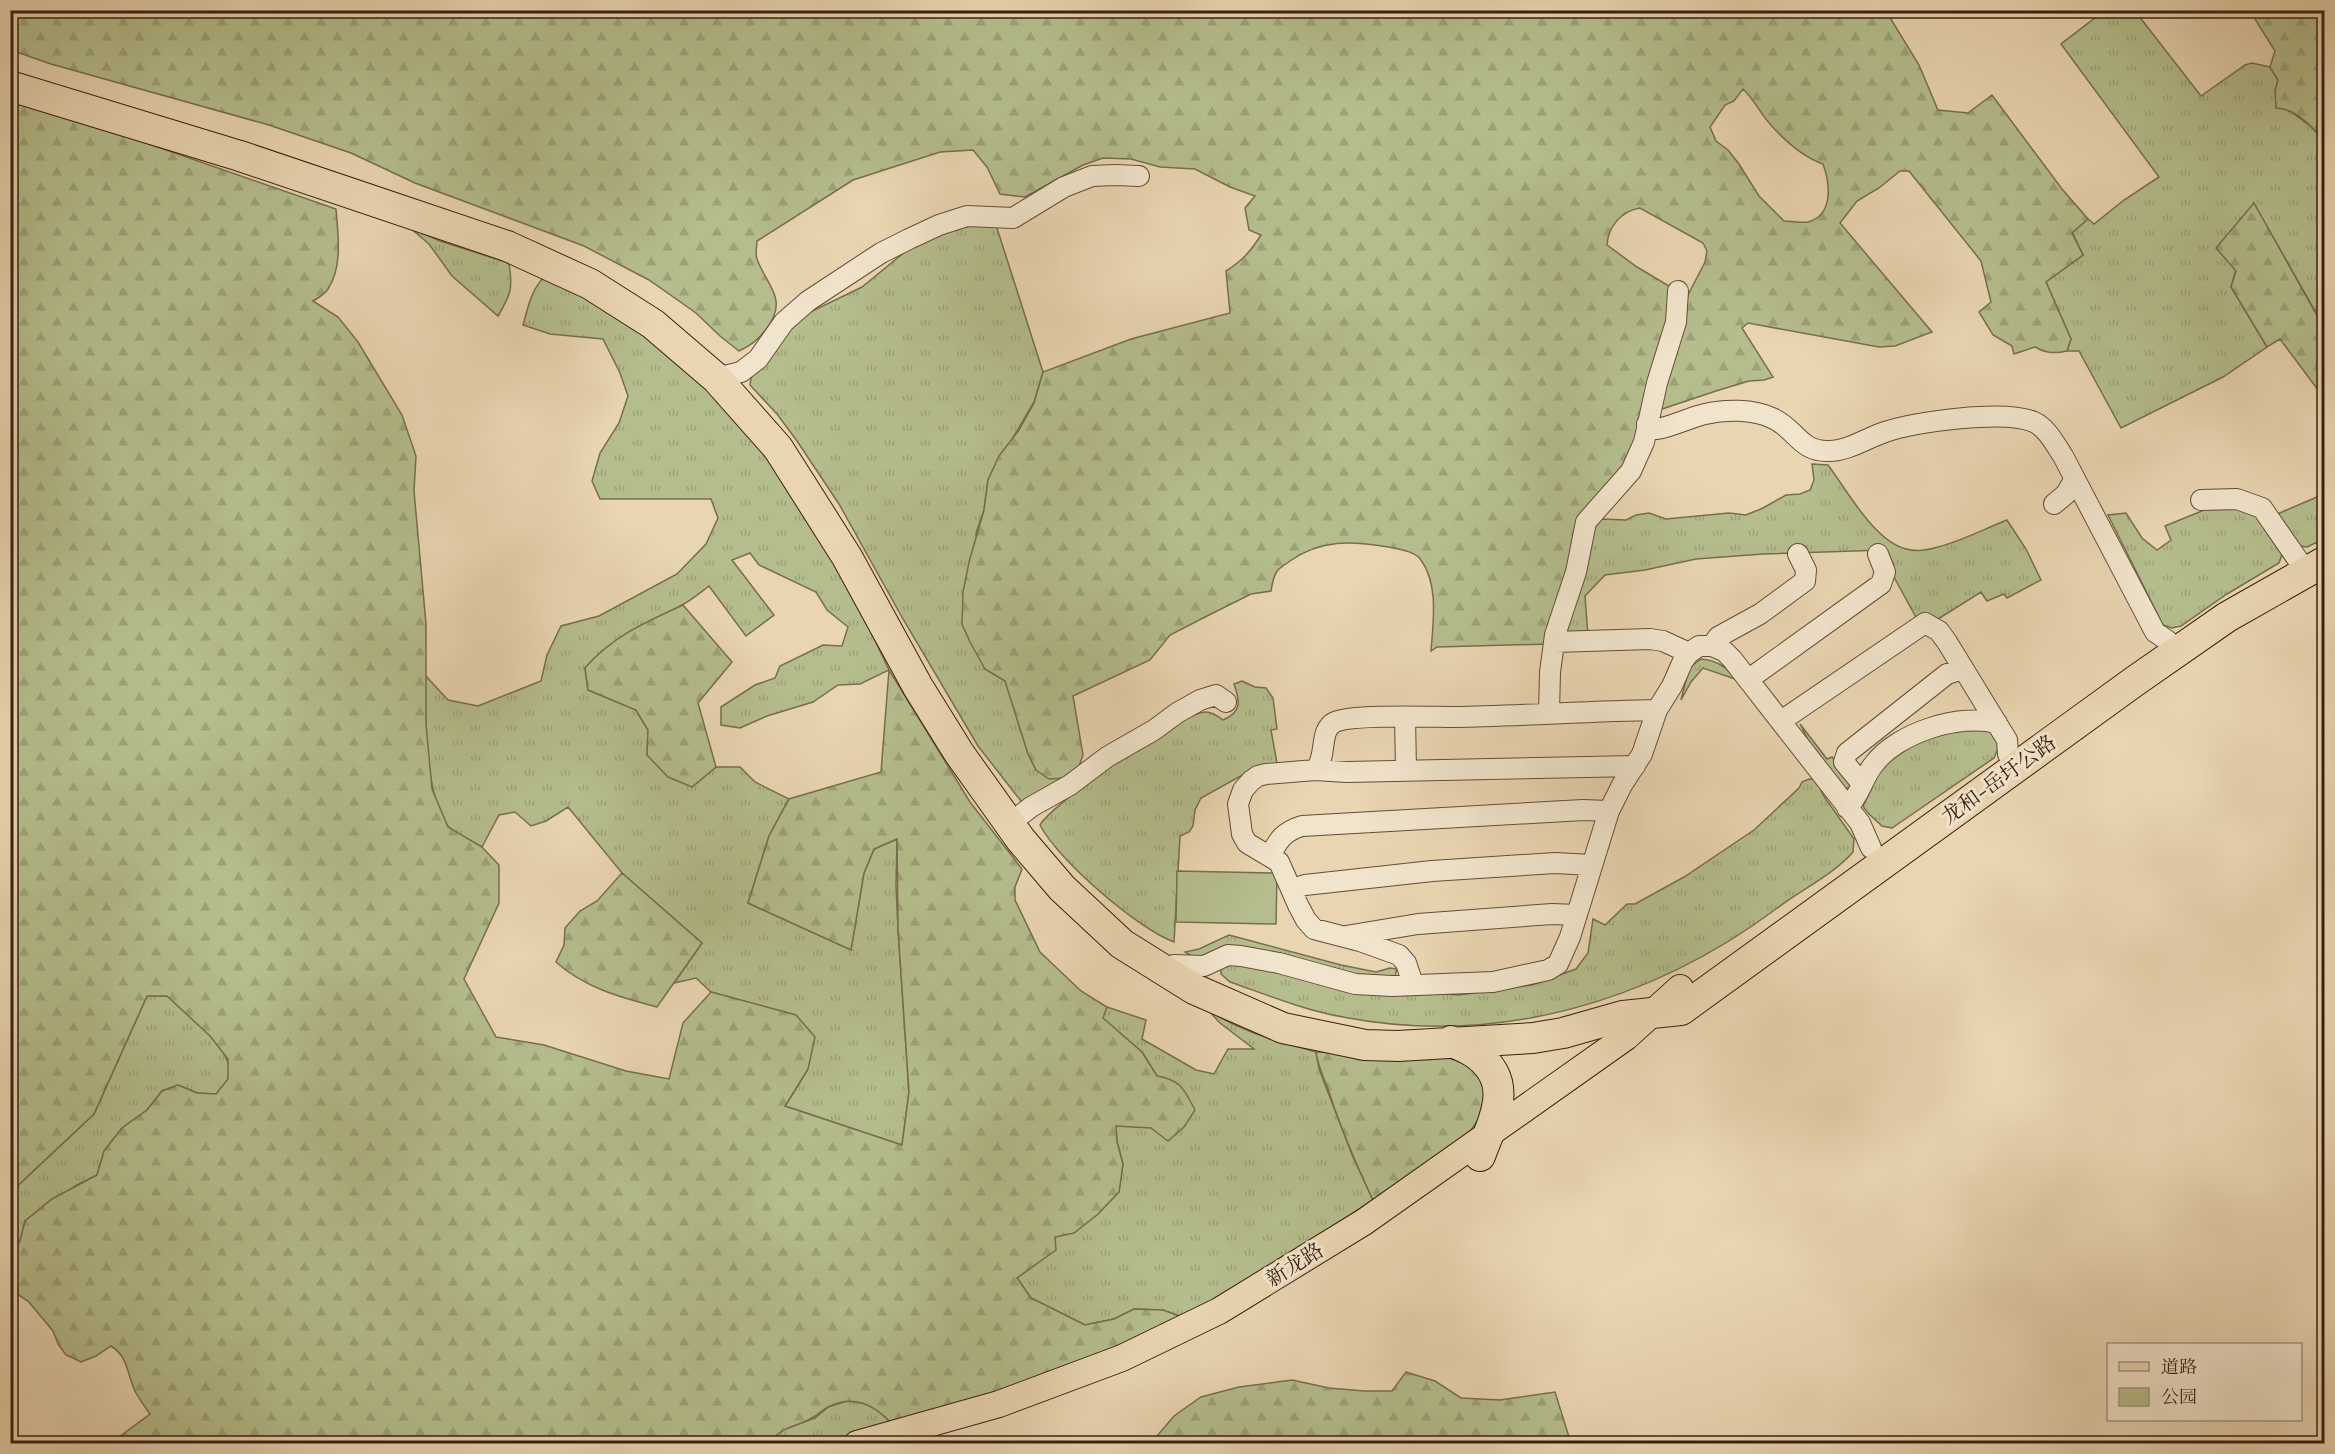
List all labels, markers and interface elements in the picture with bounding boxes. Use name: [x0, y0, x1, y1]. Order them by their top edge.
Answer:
street label: 龙和-岳圩公路: [1936, 728, 2062, 832]
street label: 新龙路: [1261, 1236, 1329, 1294]
legend: [2107, 1343, 2302, 1421]
text: 道路: [2161, 1355, 2197, 1380]
text: 公园: [2161, 1385, 2197, 1410]

